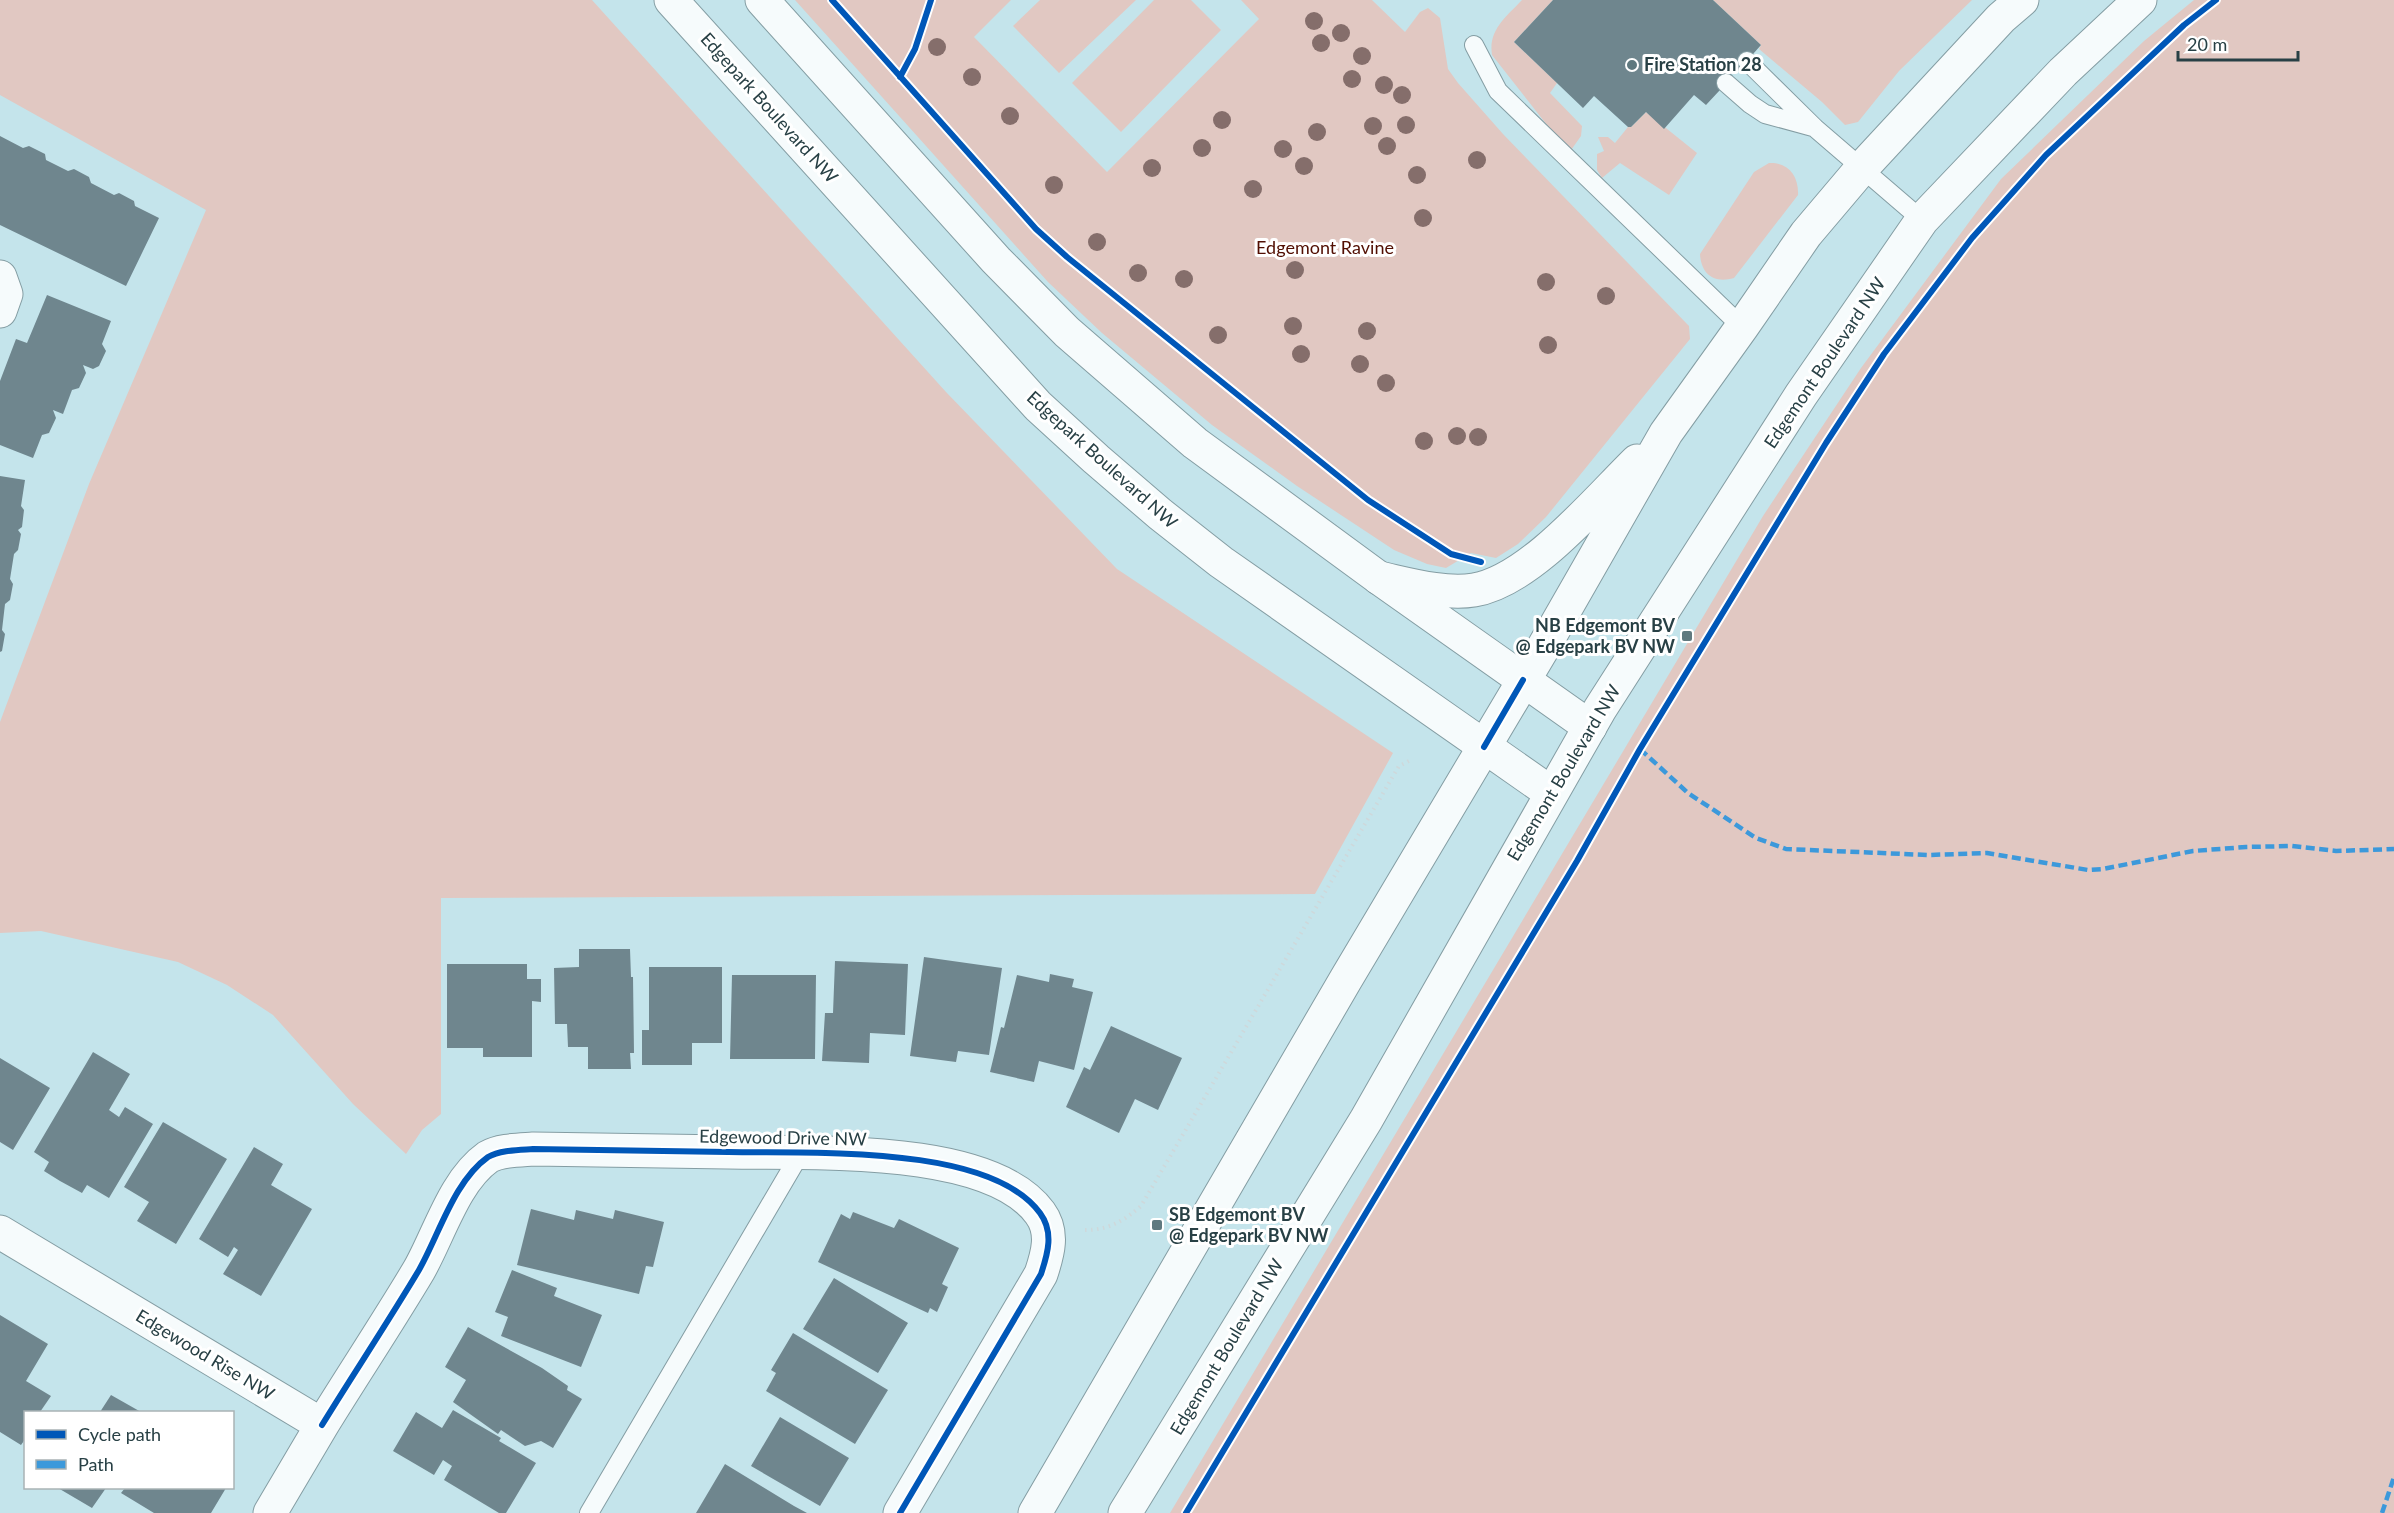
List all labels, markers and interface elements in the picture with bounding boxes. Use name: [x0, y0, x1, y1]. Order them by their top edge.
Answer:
scale bar: [2178, 24, 2298, 62]
street label: Edgepark Boulevard NW: [696, 28, 843, 187]
text: 20 m: [2187, 33, 2227, 55]
place label: Fire Station 28: [1644, 53, 1762, 75]
marker: Fire Station 28: [1625, 58, 1639, 72]
park label: Edgemont Ravine: [1256, 236, 1394, 258]
street label: Edgemont Boulevard NW: [1759, 273, 1890, 452]
street label: Edgepark Boulevard NW: [1023, 386, 1183, 533]
place label: NB Edgemont BV @ Edgepark BV NW: [1516, 614, 1675, 657]
marker: NB Edgemont BV @ Edgepark BV NW: [1680, 629, 1694, 643]
street label: Edgemont Boulevard NW: [1502, 680, 1625, 864]
street label: Edgewood Drive NW: [699, 1125, 867, 1149]
place label: SB Edgemont BV @ Edgepark BV NW: [1169, 1203, 1328, 1246]
marker: SB Edgemont BV @ Edgepark BV NW: [1150, 1218, 1164, 1232]
street label: Edgemont Boulevard NW: [1165, 1254, 1288, 1438]
street label: Edgewood Rise NW: [132, 1304, 279, 1404]
legend: [24, 1411, 234, 1489]
text: Cycle path: [78, 1423, 161, 1445]
text: Path: [78, 1453, 114, 1475]

